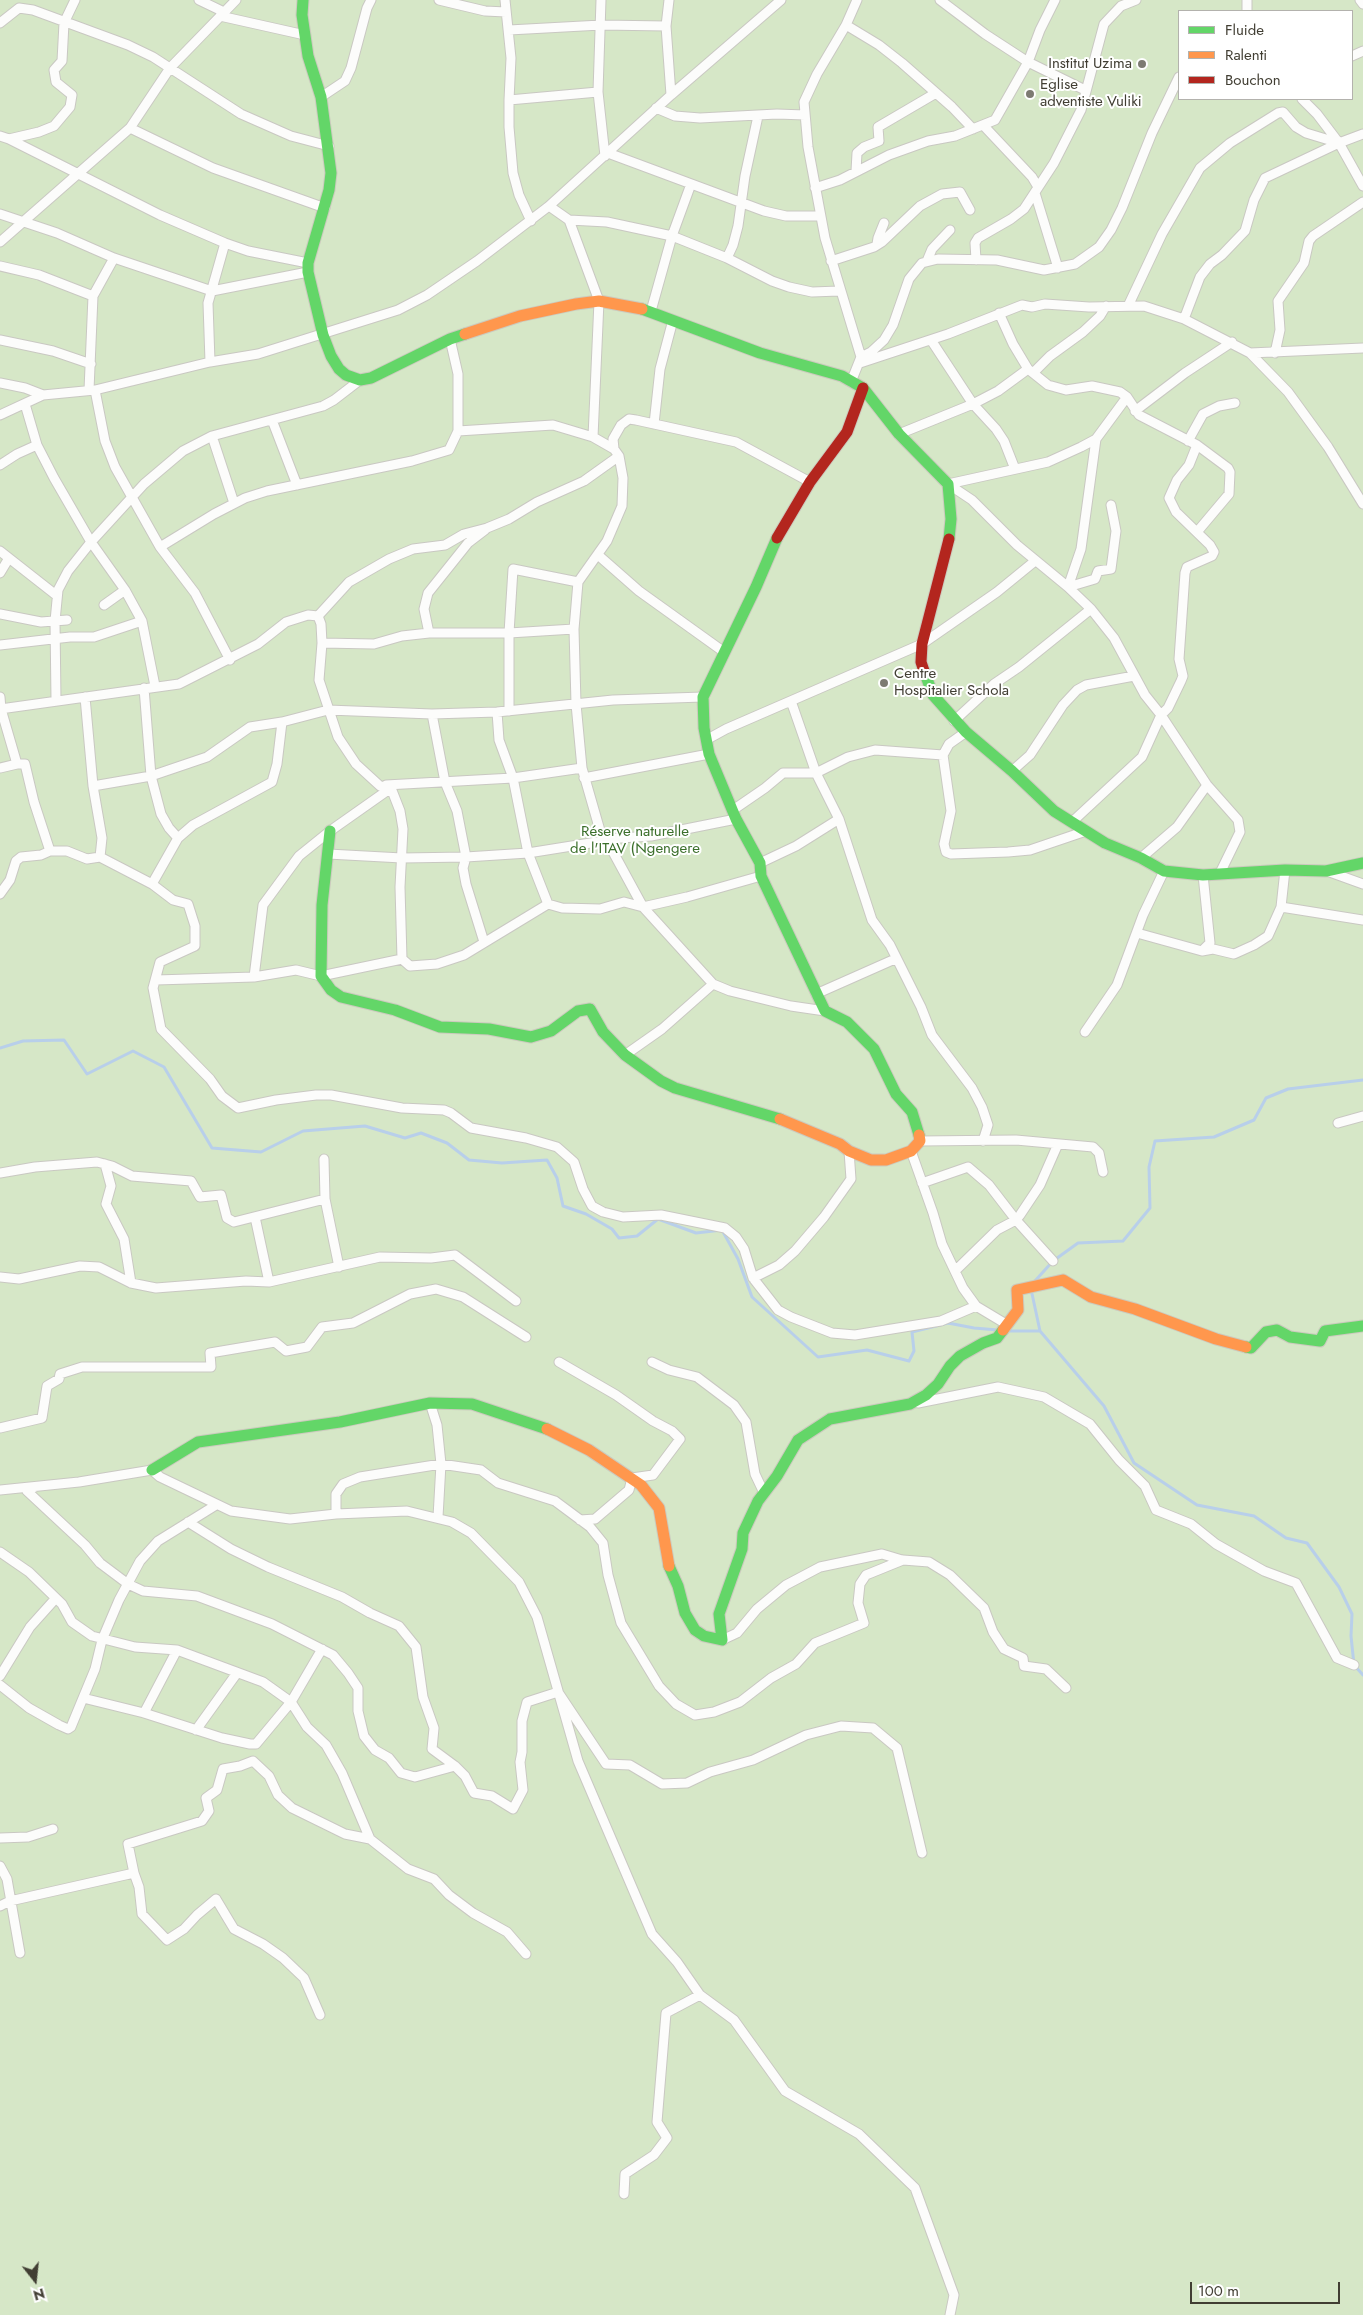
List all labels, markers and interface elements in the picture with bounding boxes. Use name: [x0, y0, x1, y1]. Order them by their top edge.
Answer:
legend: [1178, 10, 1353, 100]
text: Fluide: [1225, 19, 1264, 41]
text: Ralenti: [1225, 44, 1267, 66]
place label: Institut Uzima: [1048, 55, 1132, 73]
marker: Institut Uzima: [1136, 58, 1148, 70]
text: Bouchon: [1225, 69, 1281, 91]
place label: Eglise adventiste Vuliki: [1040, 76, 1142, 111]
marker: Eglise adventiste Vuliki: [1024, 88, 1036, 100]
place label: Centre Hospitalier Schola: [894, 665, 1009, 700]
marker: Centre Hospitalier Schola: [878, 677, 890, 689]
park label: Réserve naturelle de l'ITAV (Ngengere: [570, 823, 700, 858]
north arrow: [10, 2255, 60, 2305]
scale bar: [1193, 2272, 1343, 2304]
text: 100 m: [1198, 2280, 1239, 2302]
text: N: [31, 2283, 47, 2306]

